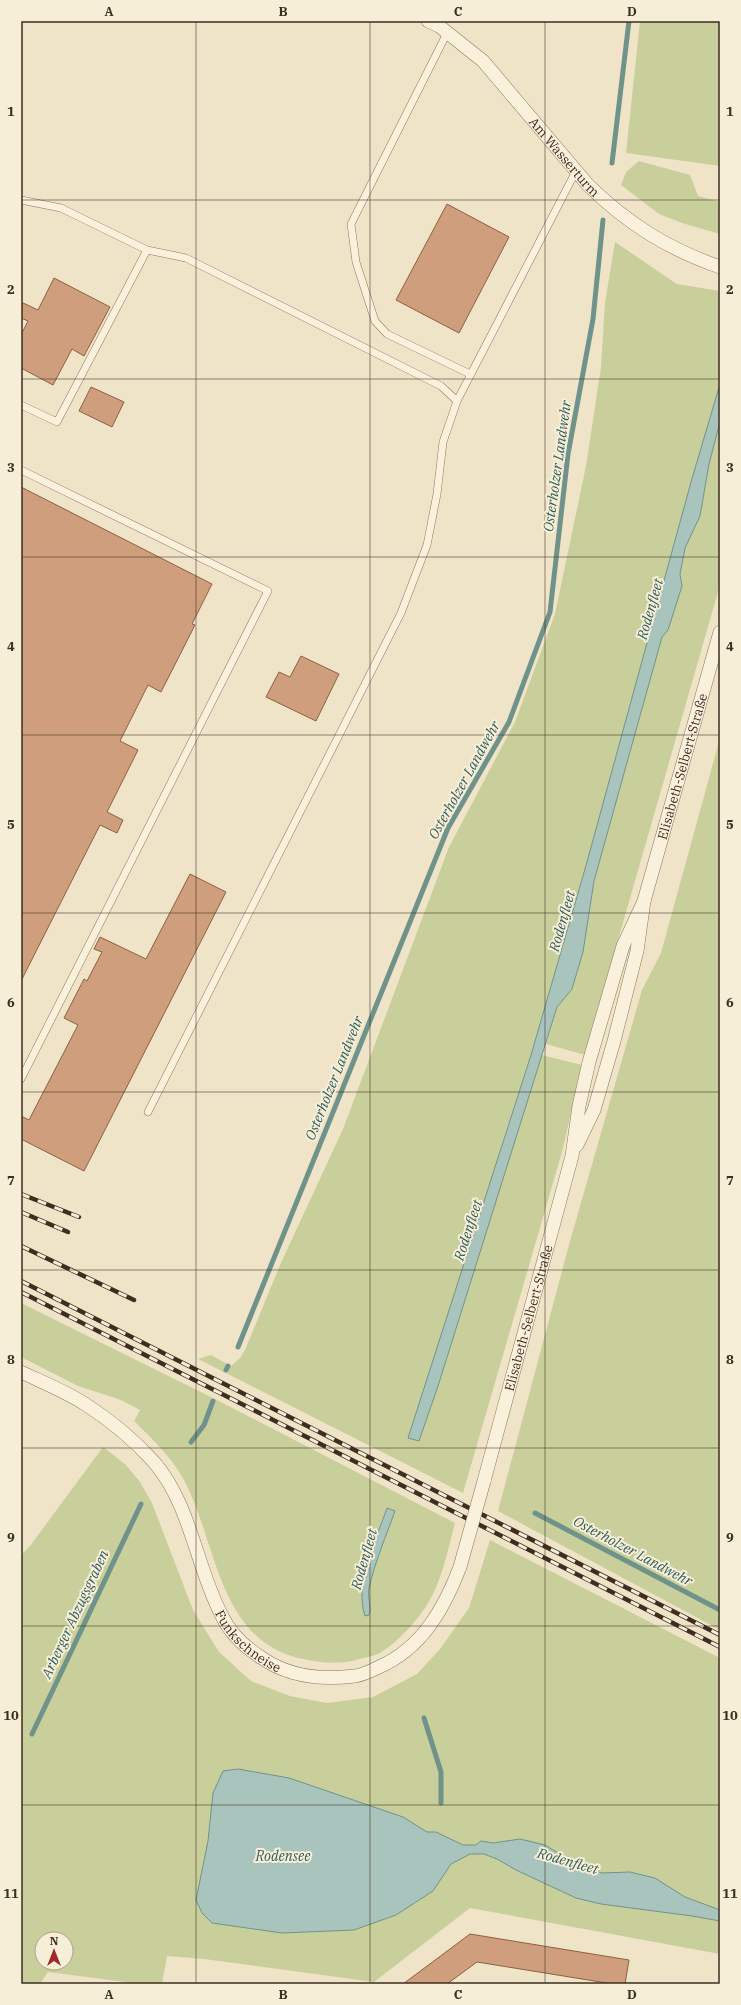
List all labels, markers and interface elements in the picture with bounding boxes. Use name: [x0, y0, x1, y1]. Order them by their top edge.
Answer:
text: A: [104, 3, 114, 20]
text: B: [278, 3, 288, 20]
text: C: [454, 3, 463, 20]
text: D: [627, 3, 637, 20]
text: 1: [7, 103, 15, 120]
text: 1: [726, 103, 734, 120]
street label: Am Wasserturm: [525, 114, 603, 201]
text: 2: [7, 281, 15, 298]
text: 2: [726, 281, 734, 298]
water label: Osterholzer Landwehr: [539, 398, 575, 533]
text: 3: [7, 459, 15, 476]
text: 3: [726, 459, 734, 476]
water label: Rodenfleet: [632, 575, 668, 643]
text: 4: [7, 638, 15, 655]
text: 4: [726, 638, 734, 655]
street label: Elisabeth-Selbert-Straße: [654, 692, 711, 842]
water label: Osterholzer Landwehr: [424, 717, 504, 842]
text: 5: [7, 816, 15, 833]
text: 5: [726, 816, 734, 833]
water label: Rodenfleet: [544, 887, 580, 955]
text: 6: [7, 994, 15, 1011]
text: 6: [726, 994, 734, 1011]
water label: Osterholzer Landwehr: [301, 1012, 367, 1143]
text: 7: [7, 1172, 15, 1189]
text: 7: [726, 1172, 734, 1189]
water label: Rodenfleet: [449, 1196, 487, 1264]
street label: Elisabeth-Selbert-Straße: [501, 1243, 557, 1393]
text: 8: [7, 1351, 15, 1368]
text: 8: [726, 1351, 734, 1368]
water label: Osterholzer Landwehr: [570, 1512, 696, 1590]
water label: Rodenfleet: [346, 1525, 382, 1593]
text: 9: [7, 1529, 15, 1546]
text: 9: [726, 1529, 734, 1546]
water label: Arberger Abzugsgraben: [37, 1547, 113, 1682]
street label: Funkschneise: [211, 1607, 284, 1676]
text: 10: [3, 1707, 19, 1724]
text: 10: [722, 1707, 738, 1724]
water label: Rodenfleet: [534, 1843, 602, 1879]
water label: Rodensee: [255, 1847, 311, 1865]
text: 11: [3, 1885, 19, 1902]
text: 11: [722, 1885, 738, 1902]
north arrow: [34, 1931, 74, 1971]
text: N: [50, 1934, 59, 1948]
text: A: [104, 1986, 114, 2003]
text: B: [278, 1986, 288, 2003]
text: C: [454, 1986, 463, 2003]
text: D: [627, 1986, 637, 2003]

